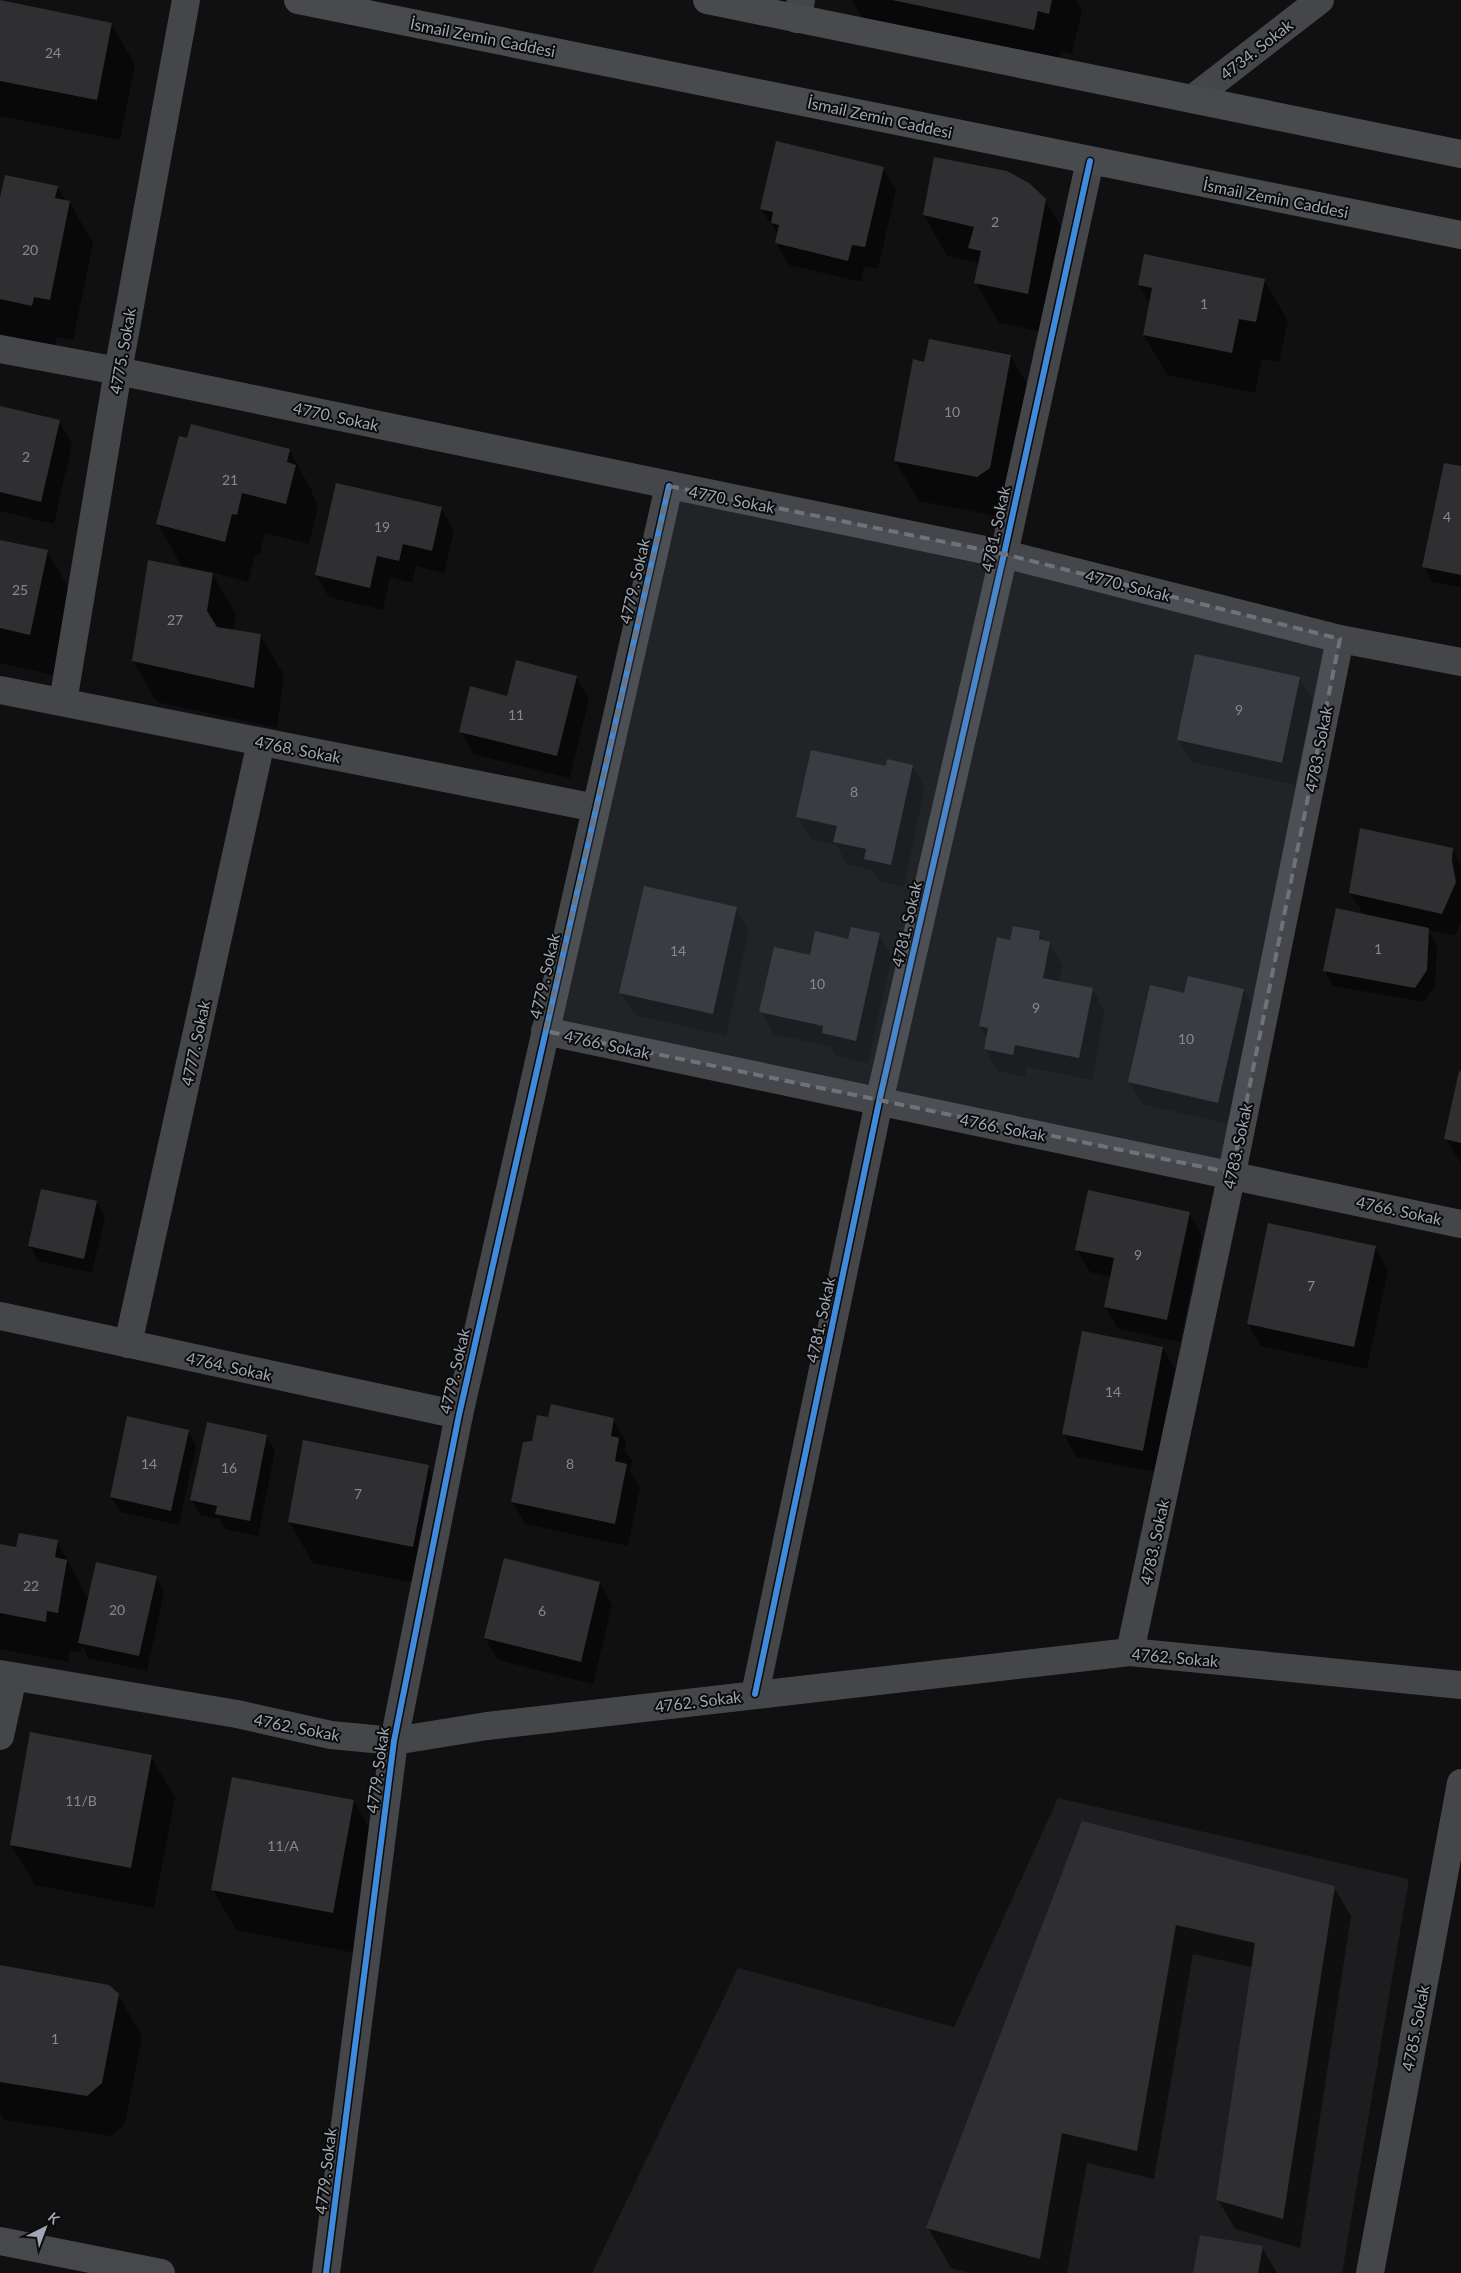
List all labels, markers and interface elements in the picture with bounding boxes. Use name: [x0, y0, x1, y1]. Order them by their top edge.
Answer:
street label: İsmail Zemin Caddesi: [409, 14, 557, 60]
street label: 4734. Sokak: [1216, 14, 1297, 83]
house number: 24: [45, 44, 61, 61]
street label: İsmail Zemin Caddesi: [806, 92, 954, 142]
street label: İsmail Zemin Caddesi: [1202, 175, 1350, 221]
house number: 2: [991, 213, 999, 230]
house number: 20: [22, 241, 38, 258]
house number: 1: [1200, 295, 1208, 312]
street label: 4775. Sokak: [105, 306, 139, 395]
street label: 4770. Sokak: [292, 398, 381, 435]
house number: 10: [944, 403, 960, 420]
house number: 2: [22, 448, 30, 465]
house number: 21: [222, 471, 238, 488]
street label: 4770. Sokak: [688, 481, 777, 517]
street label: 4781. Sokak: [977, 484, 1014, 573]
house number: 4: [1443, 508, 1451, 525]
house number: 19: [374, 518, 390, 535]
street label: 4779. Sokak: [615, 536, 653, 625]
street label: 4770. Sokak: [1084, 565, 1173, 605]
house number: 25: [12, 581, 28, 598]
house number: 27: [167, 611, 183, 628]
house number: 9: [1235, 701, 1243, 718]
street label: 4783. Sokak: [1300, 704, 1336, 793]
house number: 11: [508, 706, 524, 723]
street label: 4768. Sokak: [254, 731, 343, 767]
house number: 8: [850, 783, 858, 800]
street label: 4781. Sokak: [887, 879, 925, 968]
street label: 4779. Sokak: [525, 931, 563, 1020]
house number: 1: [1374, 940, 1382, 957]
house number: 14: [670, 942, 686, 959]
house number: 10: [809, 975, 825, 992]
street label: 4777. Sokak: [177, 998, 214, 1087]
house number: 9: [1032, 999, 1040, 1016]
street label: 4766. Sokak: [563, 1026, 652, 1063]
house number: 10: [1178, 1030, 1194, 1047]
street label: 4783. Sokak: [1219, 1101, 1256, 1190]
street label: 4766. Sokak: [959, 1109, 1048, 1145]
street label: 4766. Sokak: [1355, 1192, 1444, 1229]
house number: 9: [1134, 1246, 1142, 1263]
street label: 4781. Sokak: [802, 1275, 839, 1364]
house number: 7: [1307, 1277, 1315, 1294]
street label: 4779. Sokak: [435, 1326, 473, 1415]
street label: 4764. Sokak: [185, 1348, 274, 1385]
house number: 14: [1105, 1383, 1121, 1400]
house number: 14: [141, 1455, 157, 1472]
house number: 8: [566, 1455, 574, 1472]
house number: 16: [221, 1459, 237, 1476]
house number: 7: [354, 1485, 362, 1502]
street label: 4783. Sokak: [1136, 1497, 1173, 1586]
house number: 22: [23, 1577, 39, 1594]
house number: 20: [109, 1601, 125, 1618]
house number: 6: [538, 1602, 546, 1619]
street label: 4762. Sokak: [1131, 1644, 1220, 1670]
street label: 4762. Sokak: [654, 1686, 743, 1716]
street label: 4762. Sokak: [253, 1709, 342, 1745]
street label: 4779. Sokak: [362, 1725, 393, 1814]
house number: 11/B: [65, 1792, 97, 1809]
house number: 11/A: [267, 1837, 299, 1854]
street label: 4785. Sokak: [1397, 1983, 1433, 2072]
house number: 1: [51, 2030, 59, 2047]
street label: 4779. Sokak: [310, 2126, 340, 2215]
north arrow: [20, 2203, 70, 2253]
text: K: [45, 2208, 64, 2228]

